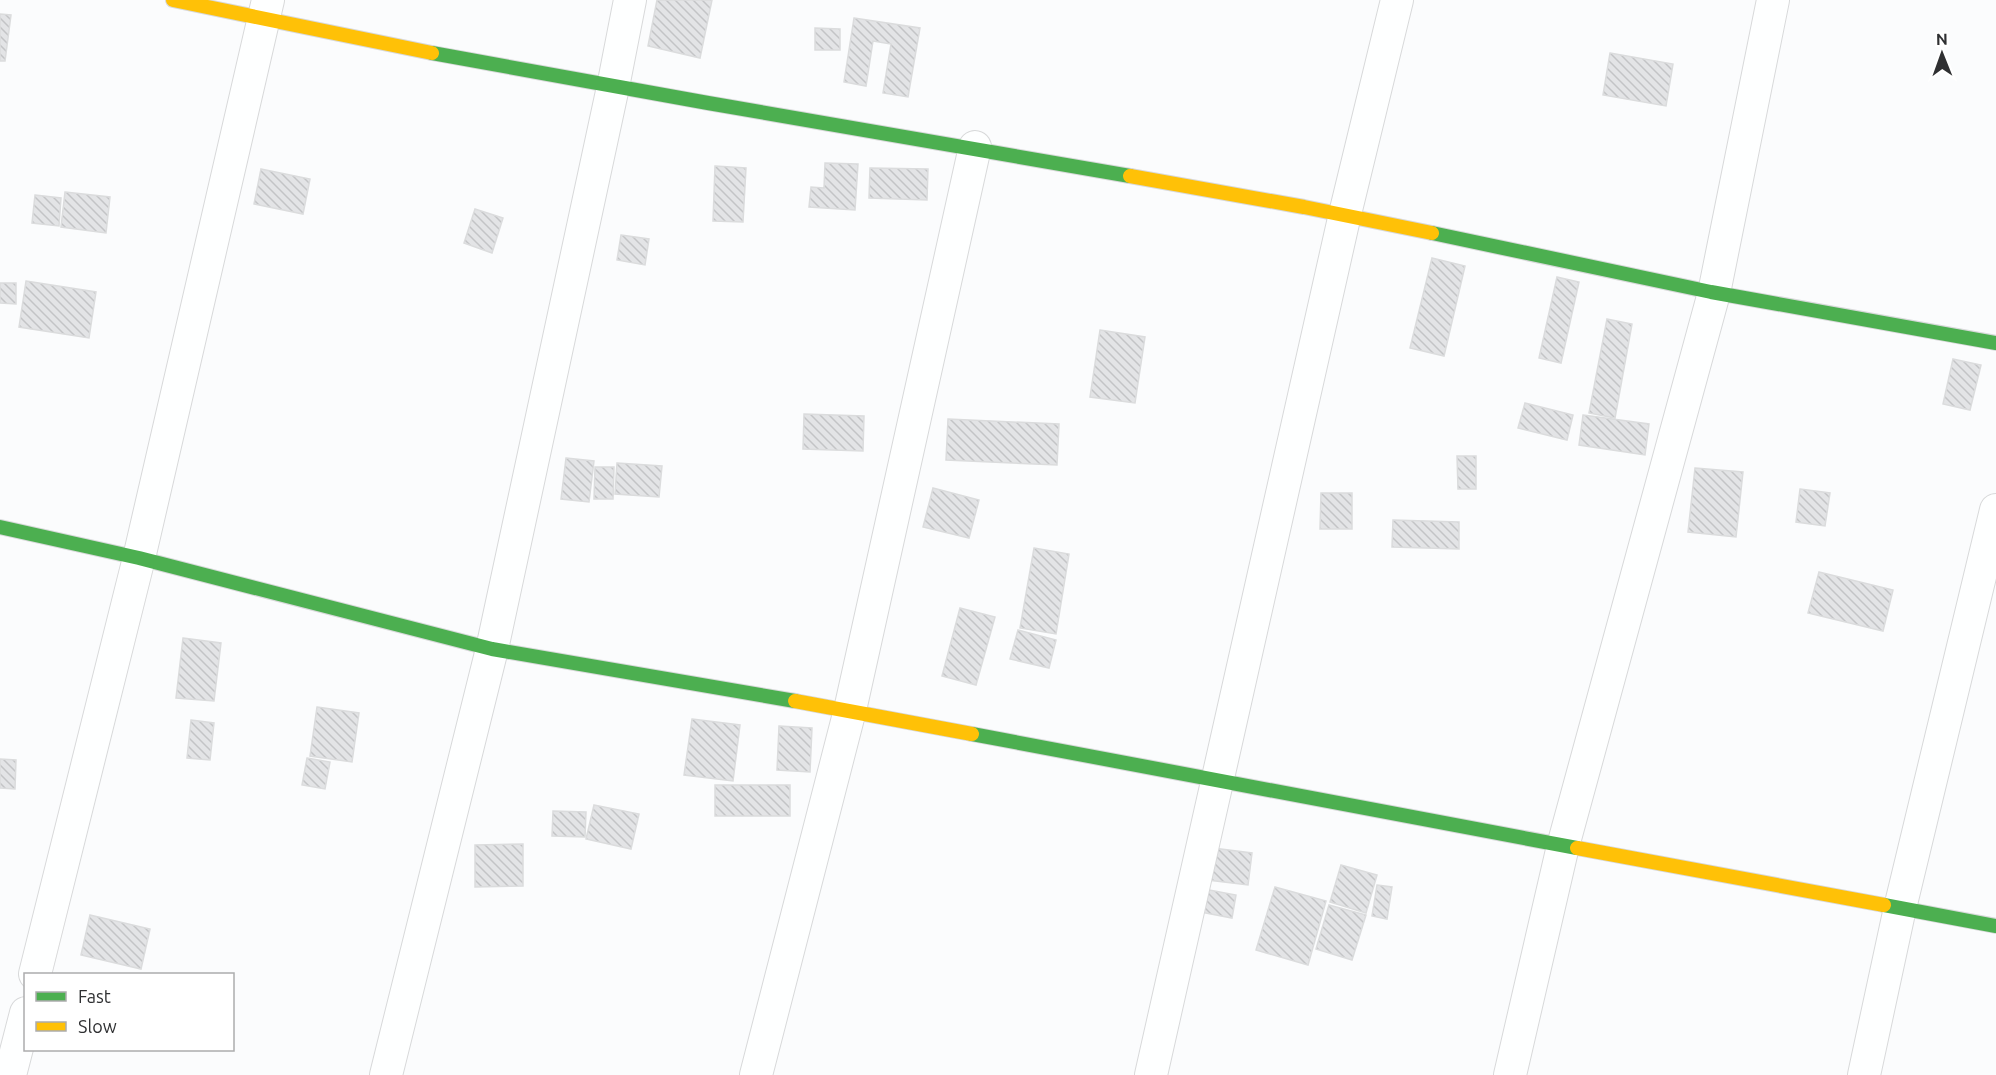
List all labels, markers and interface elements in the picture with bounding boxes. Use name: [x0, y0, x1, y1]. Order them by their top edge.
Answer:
north arrow: [1912, 24, 1972, 84]
text: N: [1936, 30, 1948, 48]
legend: [24, 973, 234, 1051]
text: Fast: [78, 986, 111, 1006]
text: Slow: [78, 1016, 117, 1036]

